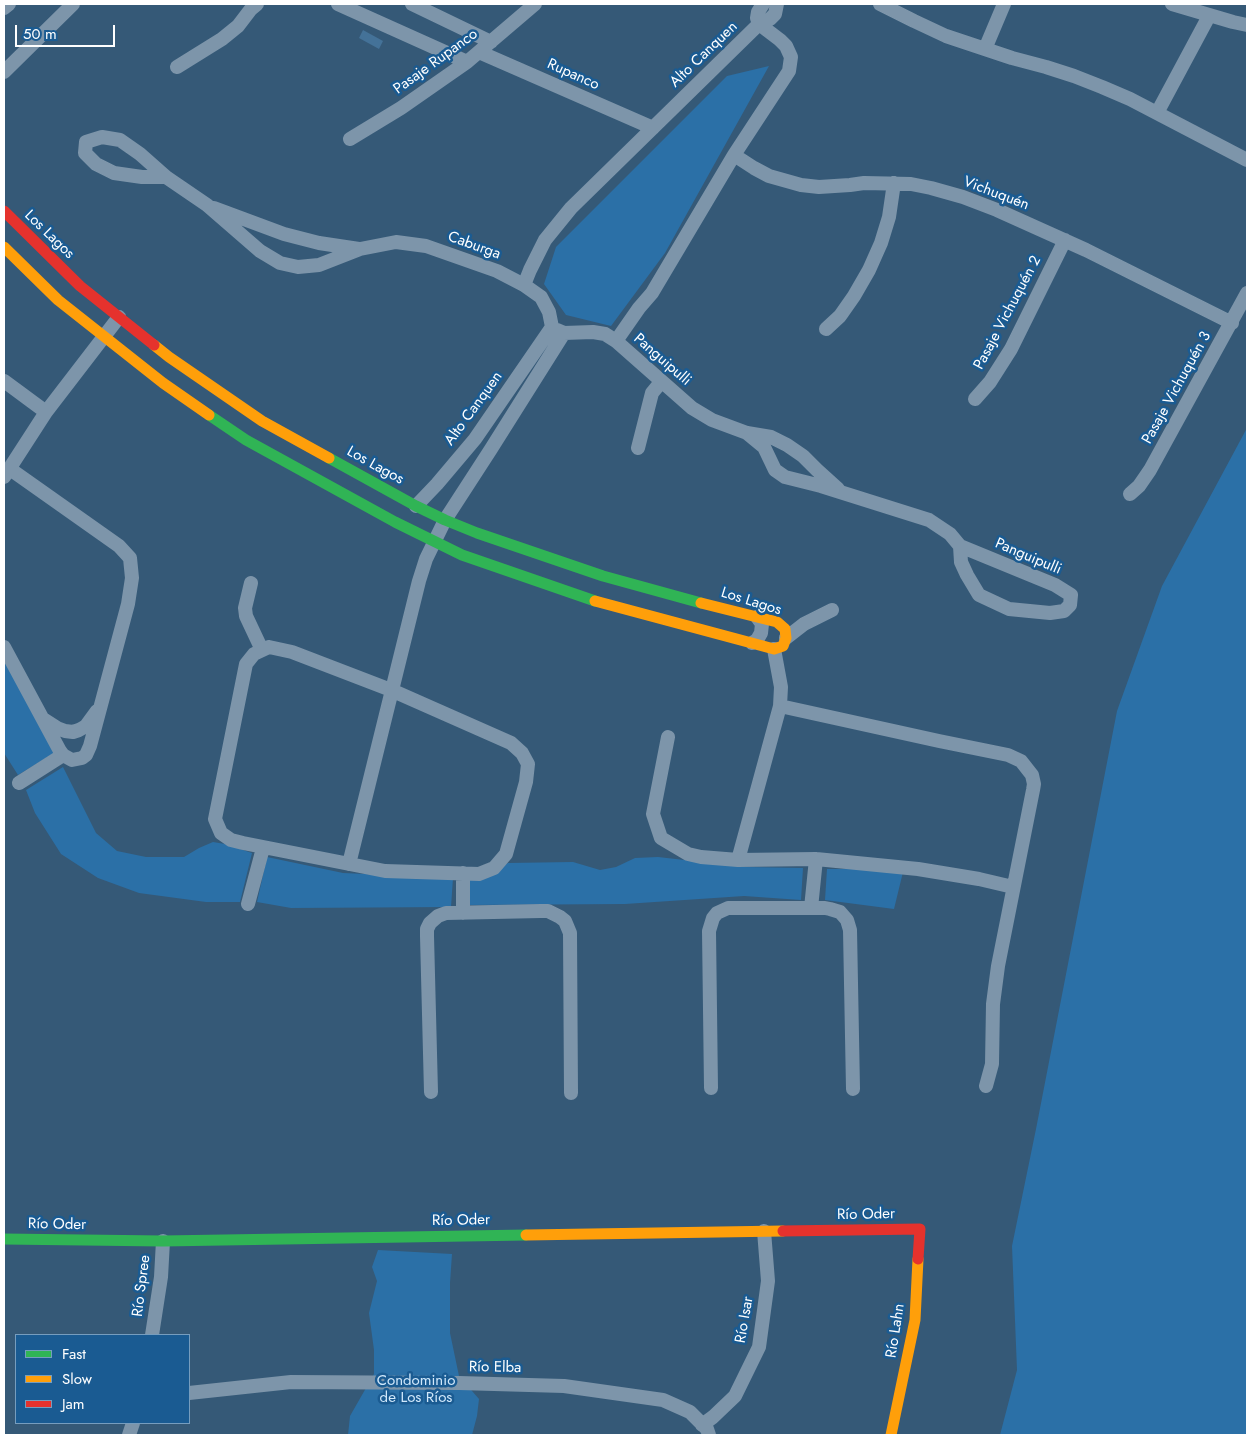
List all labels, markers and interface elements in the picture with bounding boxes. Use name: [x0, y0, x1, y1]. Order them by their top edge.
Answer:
scale bar: [18, 15, 118, 47]
street label: Alto Canquen: [666, 18, 742, 92]
text: 50 m: [23, 23, 57, 45]
street label: Pasaje Rupanco: [390, 25, 482, 99]
street label: Rupanco: [544, 56, 602, 94]
street label: Vichuquén: [961, 173, 1031, 215]
street label: Los Lagos: [20, 207, 78, 263]
street label: Caburga: [445, 228, 503, 264]
street label: Pasaje Vichuquén 2: [970, 253, 1046, 373]
street label: Pasaje Vichuquén 3: [1139, 329, 1215, 447]
street label: Panguipulli: [630, 330, 694, 390]
street label: Alto Canquen: [441, 369, 507, 449]
street label: Los Lagos: [343, 443, 407, 489]
street label: Panguipulli: [992, 535, 1064, 579]
street label: Los Lagos: [719, 584, 783, 620]
street label: Río Oder: [837, 1205, 895, 1225]
street label: Río Oder: [432, 1211, 490, 1231]
street label: Río Oder: [28, 1215, 86, 1235]
street label: Río Spree: [129, 1254, 155, 1318]
street label: Río Isar: [732, 1295, 758, 1345]
street label: Río Lahn: [883, 1303, 909, 1359]
legend: [15, 1334, 190, 1424]
text: Fast: [62, 1343, 86, 1365]
street label: Río Elba: [469, 1359, 521, 1377]
text: Slow: [62, 1368, 92, 1390]
park label: Condominio de Los Ríos: [377, 1372, 455, 1407]
text: Jam: [62, 1393, 85, 1415]

